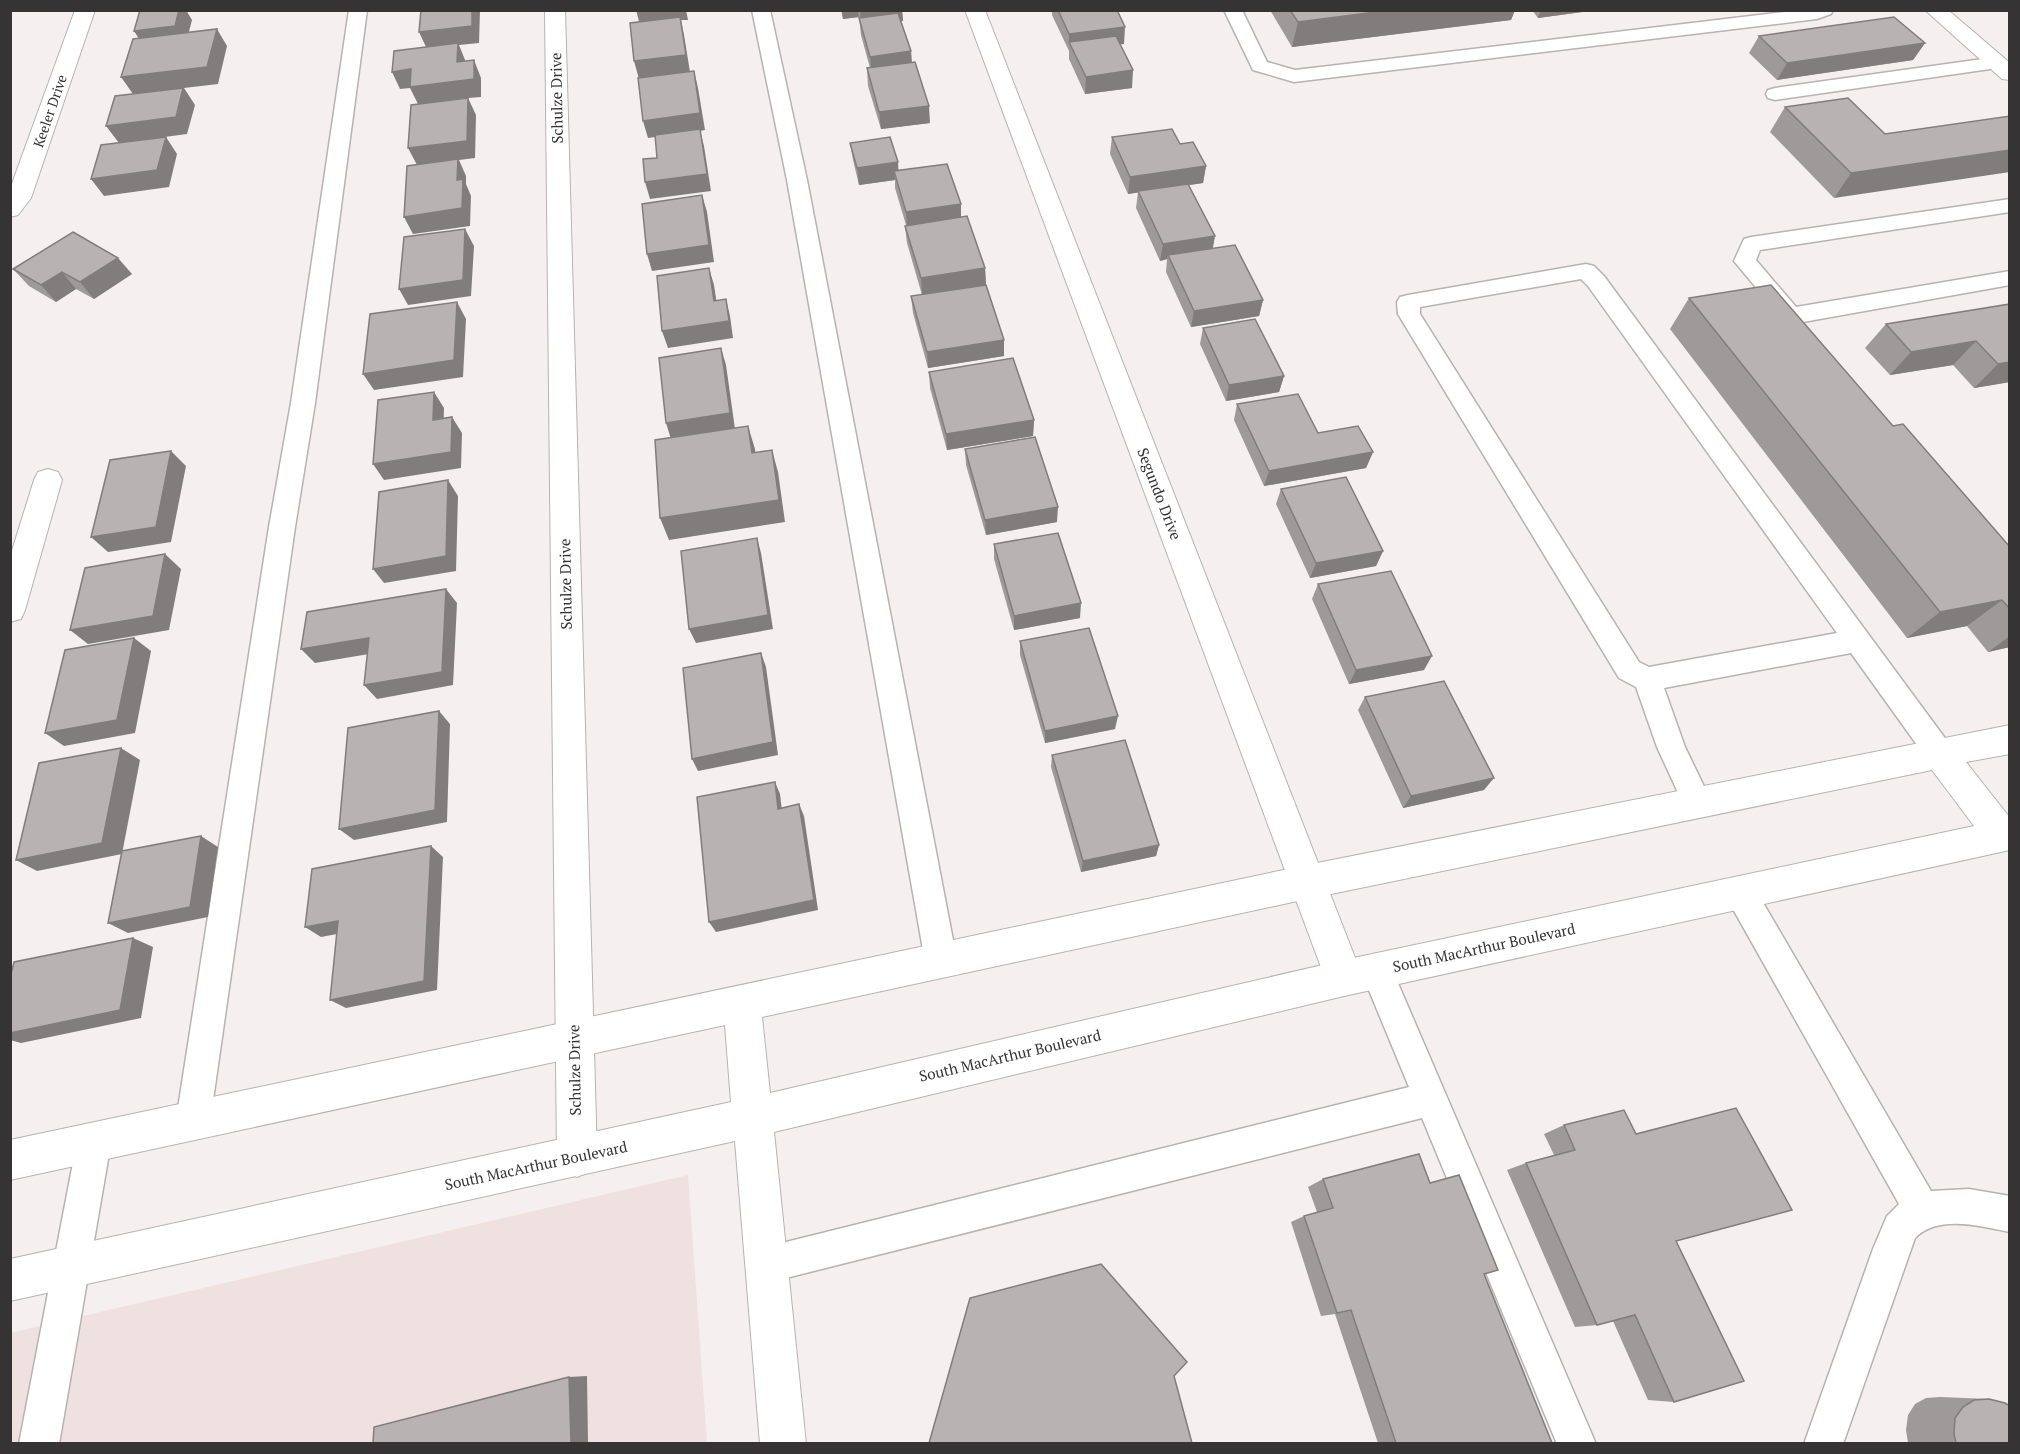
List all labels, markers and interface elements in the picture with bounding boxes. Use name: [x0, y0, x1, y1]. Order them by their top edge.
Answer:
street label: Schulze Drive: [545, 52, 567, 144]
street label: Keeler Drive: [28, 72, 71, 150]
street label: Segundo Drive: [1133, 445, 1187, 543]
street label: Schulze Drive: [554, 538, 576, 630]
street label: South MacArthur Boulevard: [1391, 918, 1577, 976]
street label: Schulze Drive: [563, 1024, 585, 1116]
street label: South MacArthur Boulevard: [917, 1024, 1103, 1086]
street label: South MacArthur Boulevard: [443, 1136, 629, 1194]

